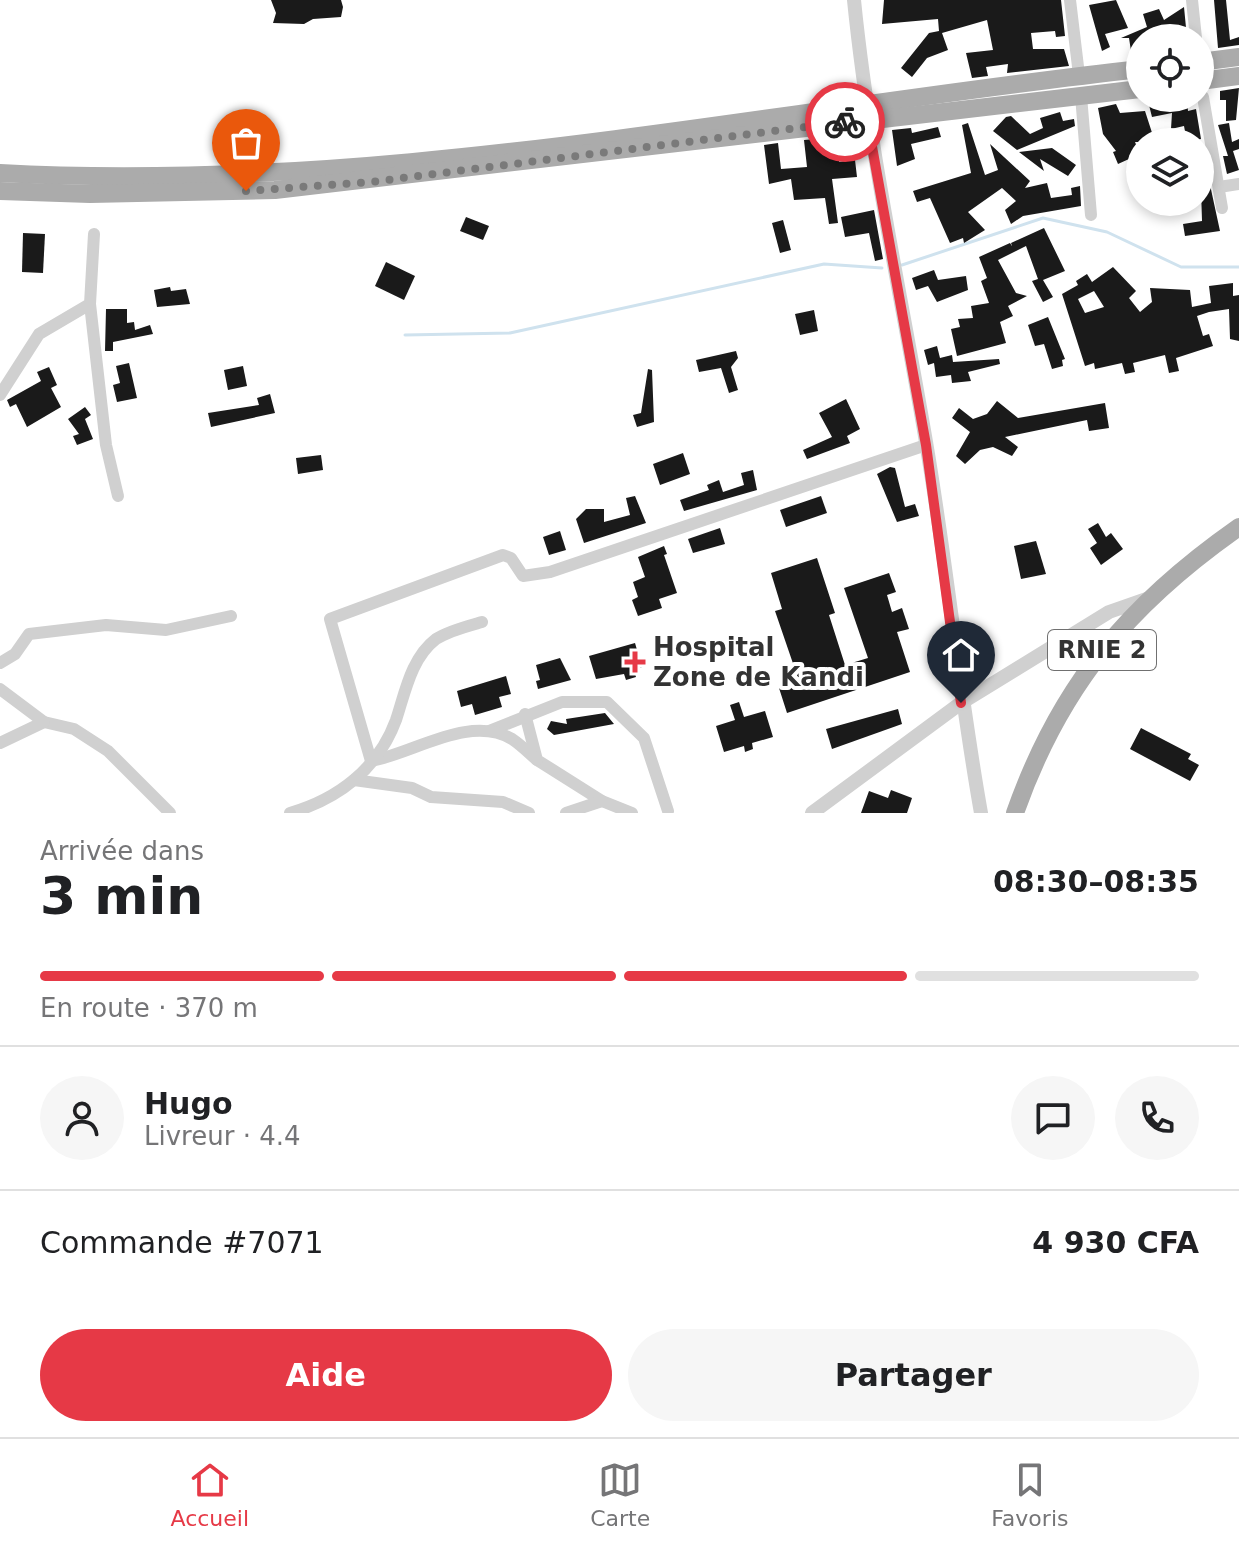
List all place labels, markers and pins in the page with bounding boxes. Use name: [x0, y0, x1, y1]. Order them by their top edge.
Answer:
pin: [212, 109, 280, 191]
pin: [927, 621, 995, 703]
place label: Hospital Zone de Kandi: [653, 632, 864, 692]
marker: Hospital Zone de Kandi: [624, 651, 646, 673]

